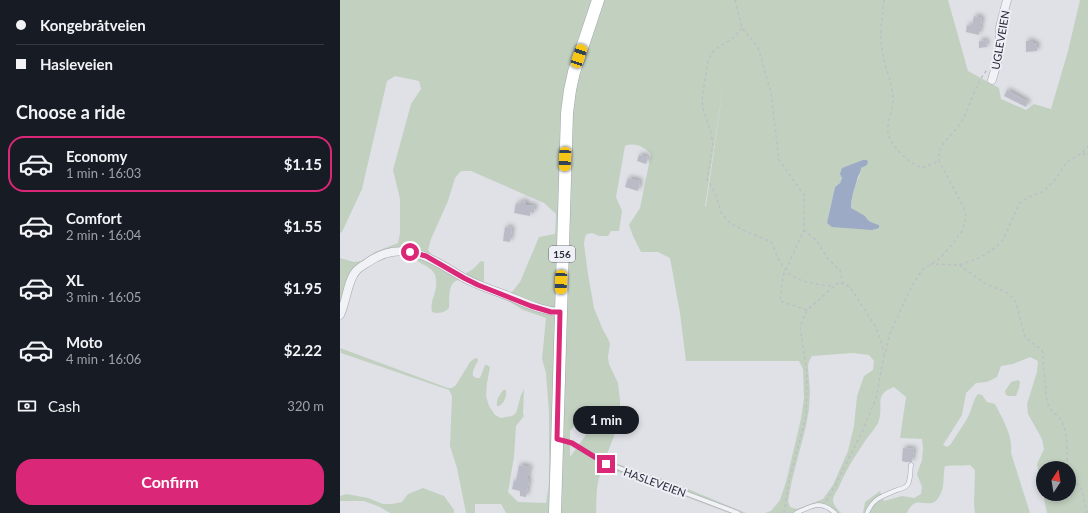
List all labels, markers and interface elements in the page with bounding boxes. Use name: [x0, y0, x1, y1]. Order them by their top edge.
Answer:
street label: UGLEVEIEN: [988, 9, 1012, 71]
text: Kongebråtveien: [40, 16, 146, 34]
car: [569, 43, 589, 69]
text: Hasleveien: [40, 55, 113, 73]
text: Choose a ride: [16, 101, 125, 123]
icon: car: [18, 146, 54, 182]
text: Economy: [66, 147, 127, 165]
car: [559, 147, 571, 171]
text: $1.15: [284, 155, 322, 173]
text: 1 min · 16:03: [66, 165, 141, 181]
icon: car: [18, 208, 54, 244]
text: Comfort: [66, 209, 122, 227]
text: $1.55: [284, 217, 322, 235]
text: 2 min · 16:04: [66, 227, 141, 243]
route start: [401, 243, 419, 261]
road number: 156: [549, 246, 575, 262]
icon: car: [18, 270, 54, 306]
car: [555, 270, 567, 294]
text: XL: [66, 271, 84, 289]
text: $1.95: [284, 279, 322, 297]
text: 3 min · 16:05: [66, 289, 141, 305]
icon: car: [18, 332, 54, 368]
text: Moto: [66, 333, 103, 351]
text: $2.22: [284, 341, 322, 359]
text: 4 min · 16:06: [66, 351, 141, 367]
icon: cash: [16, 395, 38, 417]
text: Cash: [48, 397, 80, 415]
text: 320 m: [287, 398, 324, 414]
callout: 1 min: [573, 406, 639, 434]
text: 1 min: [590, 412, 622, 428]
route end: [597, 455, 615, 473]
button: Confirm: [16, 459, 324, 505]
north arrow: [1036, 461, 1076, 501]
map controls: [1036, 461, 1076, 501]
street label: HASLEVEIEN: [622, 465, 688, 499]

